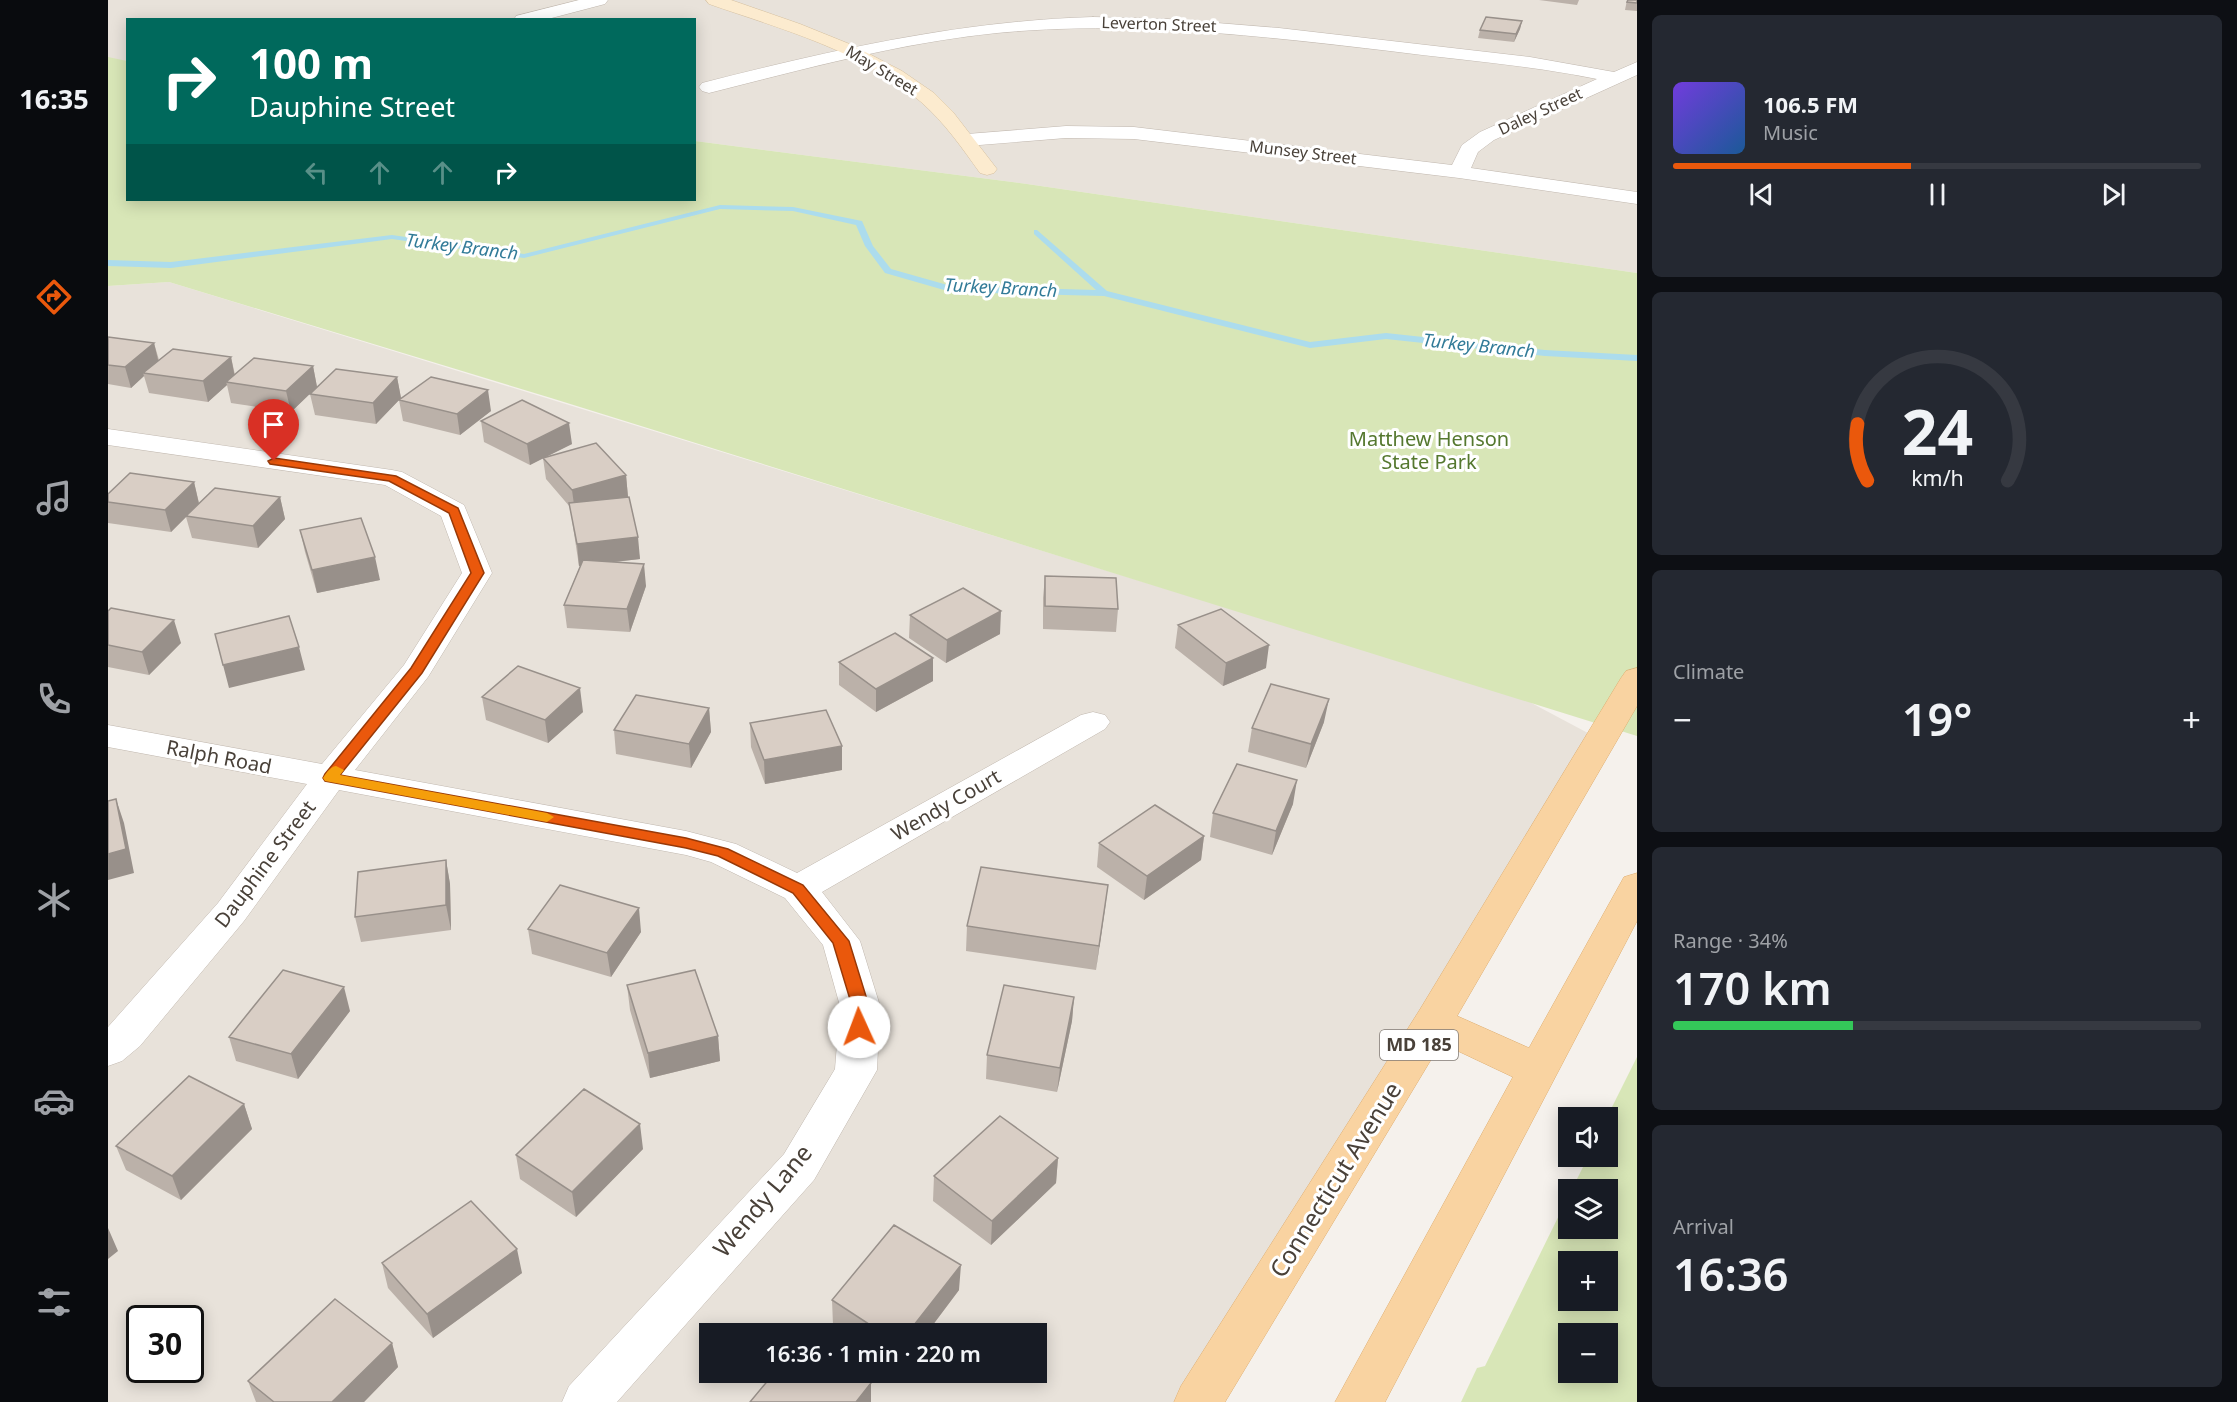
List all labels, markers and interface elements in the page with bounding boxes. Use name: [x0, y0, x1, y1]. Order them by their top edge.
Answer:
street label: Leverton Street: [1101, 11, 1217, 37]
text: 100 m: [249, 34, 373, 91]
street label: May Street: [842, 40, 922, 100]
icon: right: [150, 42, 228, 120]
text: 16:35: [19, 80, 89, 117]
street label: Daley Street: [1494, 82, 1586, 140]
text: Dauphine Street: [249, 88, 455, 125]
text: 106.5 FM: [1763, 89, 1858, 119]
text: Music: [1763, 119, 1818, 146]
street label: Munsey Street: [1248, 135, 1358, 170]
icon: left: [300, 156, 333, 189]
icon: ahead: [363, 156, 396, 189]
icon: ahead: [426, 156, 459, 189]
icon: right: [489, 156, 522, 189]
icon: previous: [1745, 178, 1778, 211]
icon: pause: [1921, 178, 1954, 211]
icon: next: [2097, 178, 2130, 211]
water label: Turkey Branch: [405, 227, 520, 265]
water label: Turkey Branch: [944, 272, 1058, 302]
icon: directions: [33, 276, 75, 318]
water label: Turkey Branch: [1422, 327, 1536, 363]
text: 24: [1901, 388, 1973, 473]
pin: [248, 399, 299, 461]
icon: arrive: [257, 408, 290, 441]
park label: Matthew Henson State Park: [1349, 425, 1509, 475]
text: km/h: [1911, 463, 1963, 492]
icon: music: [33, 477, 75, 519]
text: Climate: [1673, 658, 1744, 685]
icon: phone: [33, 678, 75, 720]
text: 19°: [1902, 688, 1972, 749]
text: −: [1673, 697, 1692, 742]
text: +: [2182, 697, 2201, 742]
street label: Ralph Road: [164, 733, 274, 780]
street label: Wendy Court: [886, 762, 1005, 847]
street label: Dauphine Street: [208, 795, 321, 933]
icon: climate: [33, 879, 75, 921]
text: Range · 34%: [1673, 927, 1788, 954]
text: 170 km: [1673, 957, 1832, 1018]
position arrow: [827, 995, 891, 1059]
road number: MD 185: [1380, 1030, 1458, 1060]
street label: Connecticut Avenue: [1261, 1075, 1408, 1283]
icon: car: [33, 1080, 75, 1122]
map controls: [1558, 1107, 1618, 1383]
button: sound: [1558, 1107, 1618, 1167]
street label: Wendy Lane: [705, 1137, 819, 1263]
button: layers: [1558, 1179, 1618, 1239]
text: Arrival: [1673, 1213, 1734, 1240]
text: 16:36: [1673, 1243, 1788, 1304]
button: +: [1558, 1251, 1618, 1311]
icon: filters: [33, 1281, 75, 1323]
speed limit sign: 30: [126, 1305, 204, 1383]
button: −: [1558, 1323, 1618, 1383]
text: 16:36 · 1 min · 220 m: [765, 1338, 981, 1368]

